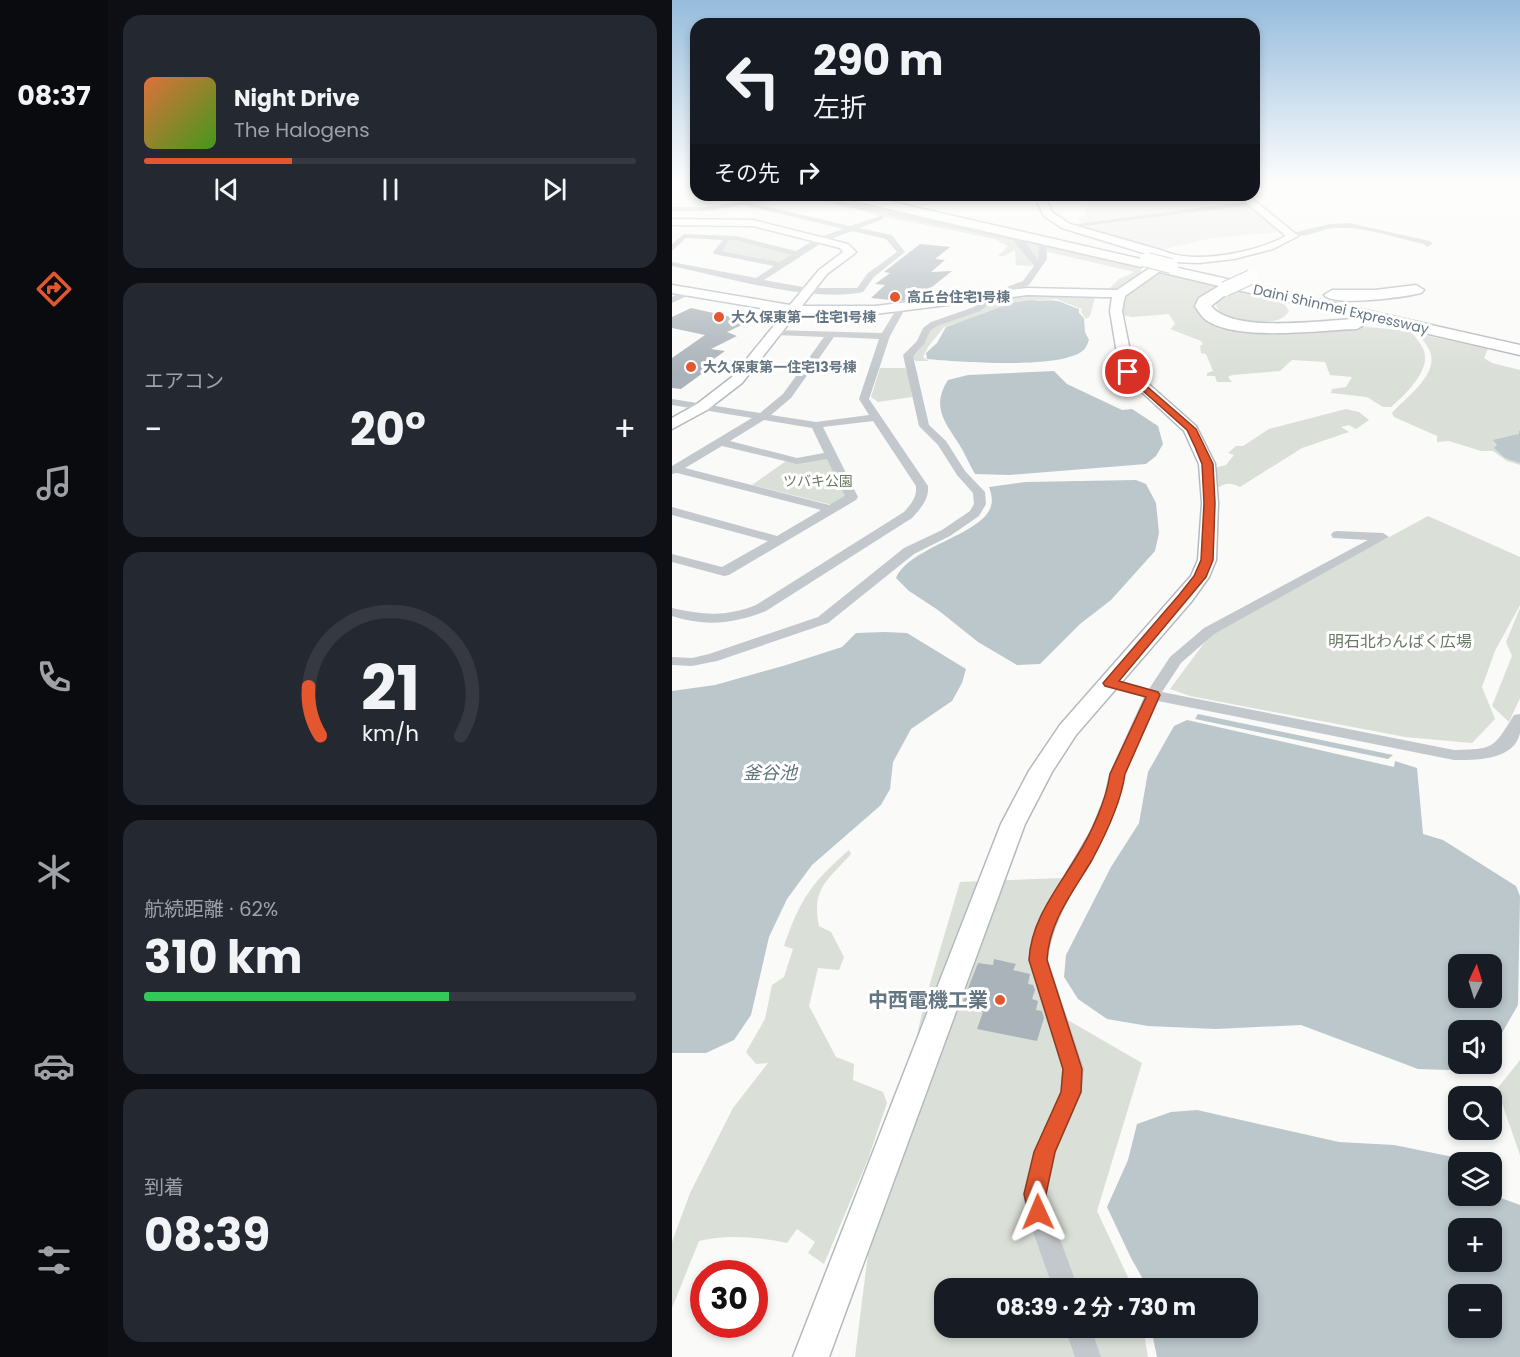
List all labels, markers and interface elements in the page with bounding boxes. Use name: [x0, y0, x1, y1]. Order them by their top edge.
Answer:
text: 290 m: [813, 31, 944, 90]
icon: left: [714, 42, 792, 120]
text: 08:37: [17, 77, 91, 114]
text: Night Drive: [234, 83, 360, 114]
text: 左折: [813, 89, 867, 126]
text: The Halogens: [234, 116, 370, 144]
icon: right: [792, 156, 825, 189]
text: その先: [714, 158, 780, 189]
icon: previous: [210, 173, 243, 206]
icon: pause: [374, 173, 407, 206]
icon: next: [538, 173, 571, 206]
icon: directions: [33, 268, 75, 310]
street label: Daini Shinmei Expressway: [1251, 279, 1431, 339]
place label: 高丘台住宅1号棟: [907, 287, 1010, 307]
marker: 高丘台住宅1号棟: [888, 290, 902, 304]
place label: 大久保東第一住宅1号棟: [731, 307, 876, 327]
marker: 大久保東第一住宅1号棟: [712, 310, 726, 324]
pin: [1102, 346, 1153, 397]
icon: arrive: [1111, 355, 1144, 388]
place label: 大久保東第一住宅13号棟: [703, 357, 857, 377]
marker: 大久保東第一住宅13号棟: [684, 360, 698, 374]
text: エアコン: [144, 367, 224, 395]
text: 20°: [350, 398, 426, 461]
text: −: [144, 406, 162, 453]
text: +: [613, 406, 636, 453]
icon: music: [33, 462, 75, 504]
park label: ツバキ公園: [783, 471, 853, 491]
park label: 明石北わんぱく広場: [1328, 630, 1472, 653]
text: 21: [360, 644, 420, 732]
icon: phone: [33, 656, 75, 698]
text: km/h: [361, 718, 419, 749]
water label: 釜谷池: [743, 760, 799, 785]
icon: climate: [33, 851, 75, 893]
text: 航続距離 · 62%: [144, 895, 278, 923]
text: 310 km: [144, 926, 303, 989]
north arrow: [1448, 954, 1502, 1008]
map controls: [1448, 954, 1502, 1338]
place label: 中西電機工業: [868, 986, 988, 1014]
marker: 中西電機工業: [993, 993, 1007, 1007]
button: sound: [1448, 1020, 1502, 1074]
icon: car: [33, 1045, 75, 1087]
button: search: [1448, 1086, 1502, 1140]
button: layers: [1448, 1152, 1502, 1206]
text: 到着: [144, 1173, 184, 1201]
position arrow: [1006, 1180, 1070, 1244]
text: 08:39: [144, 1204, 270, 1267]
button: +: [1448, 1218, 1502, 1272]
icon: filters: [33, 1239, 75, 1281]
speed limit sign: 30: [690, 1260, 768, 1338]
button: −: [1448, 1284, 1502, 1338]
text: 08:39 · 2 分 · 730 m: [996, 1292, 1196, 1323]

